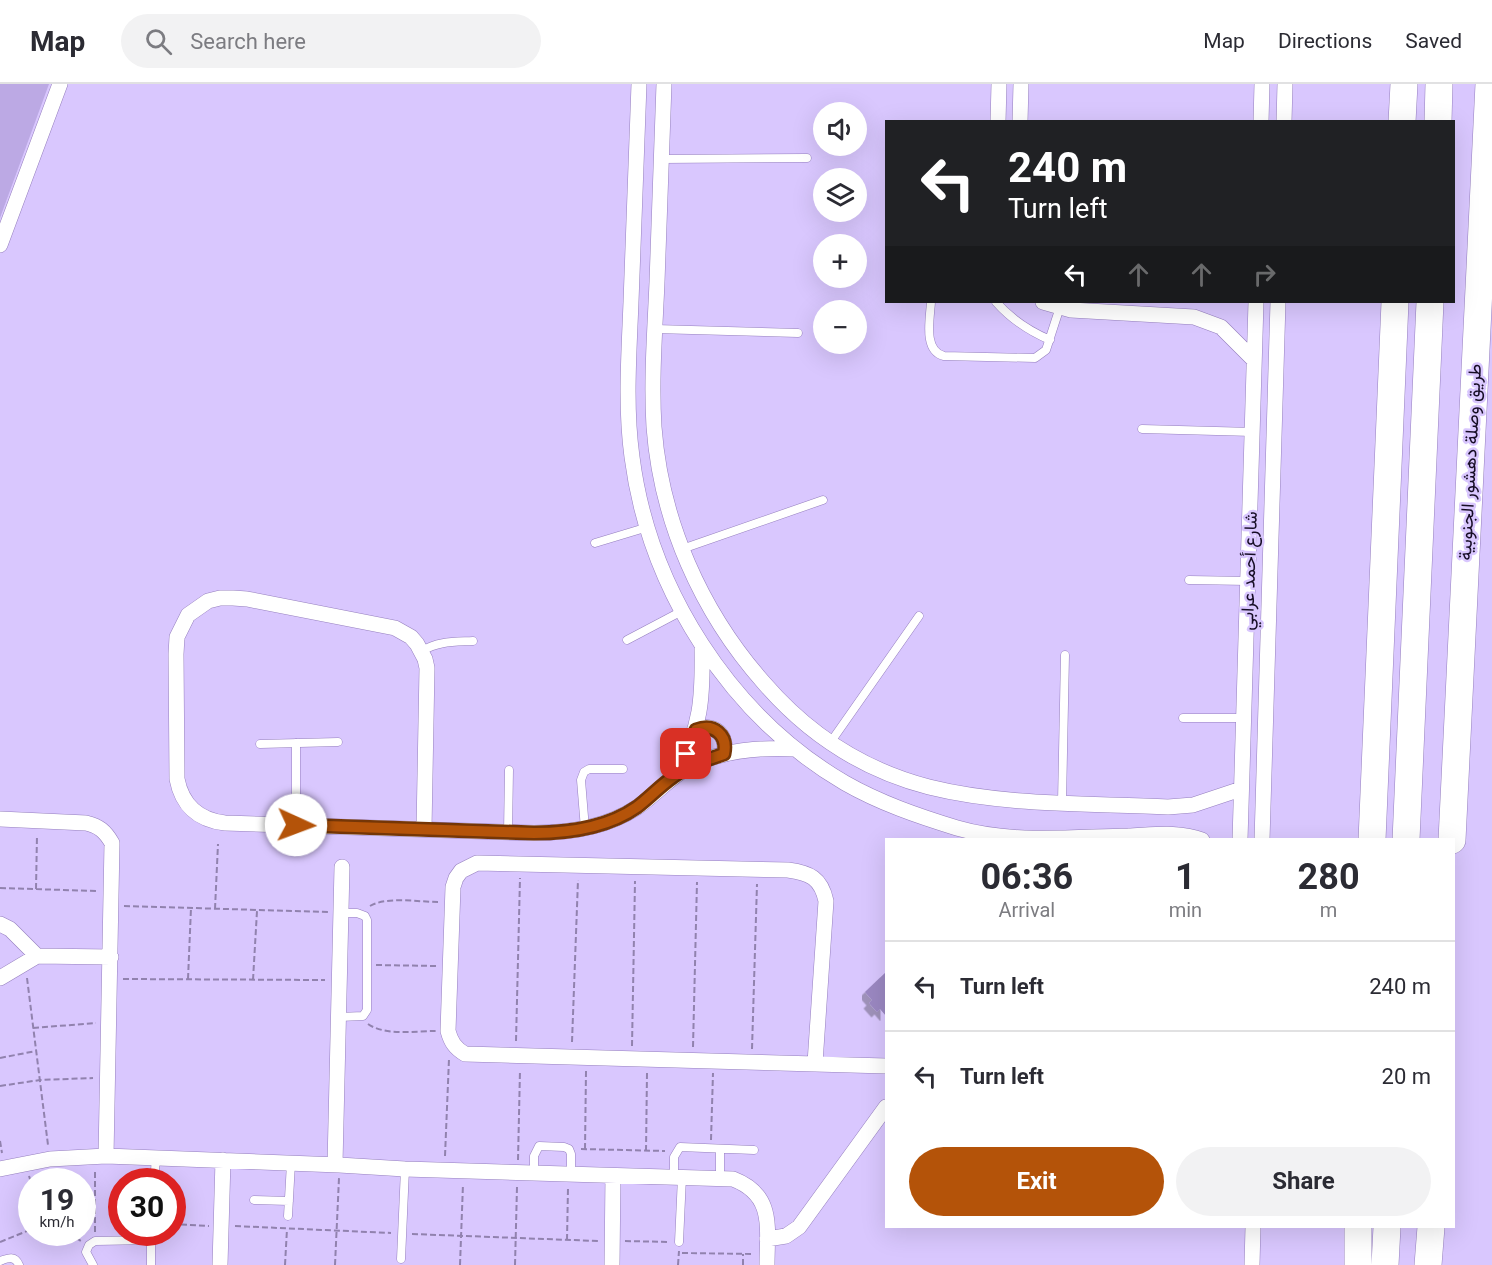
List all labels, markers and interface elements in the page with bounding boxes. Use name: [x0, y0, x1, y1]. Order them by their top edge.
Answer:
search box: [121, 14, 541, 68]
text: Map: [30, 25, 85, 58]
icon: search: [142, 25, 175, 58]
text: Search here: [190, 29, 306, 54]
text: Map: [1203, 29, 1245, 53]
text: Directions: [1278, 29, 1372, 53]
text: Saved: [1405, 29, 1462, 53]
map controls: [813, 102, 867, 354]
button: sound: [813, 102, 867, 156]
text: 240 m: [1008, 143, 1127, 192]
icon: left: [909, 144, 987, 222]
button: layers: [813, 168, 867, 222]
text: Turn left: [1008, 193, 1108, 225]
button: +: [813, 234, 867, 288]
icon: left: [1059, 258, 1092, 291]
icon: ahead: [1122, 258, 1155, 291]
icon: ahead: [1185, 258, 1218, 291]
icon: right: [1248, 258, 1281, 291]
button: −: [813, 300, 867, 354]
street label: طريق وصلة دهشور الجنوبية: [1454, 363, 1486, 561]
street label: شارع أحمد عرابي: [1236, 511, 1266, 631]
pin: [660, 728, 711, 779]
icon: arrive: [669, 737, 702, 770]
position arrow: [264, 793, 328, 857]
text: 06:36: [980, 856, 1073, 898]
text: 1: [1175, 856, 1196, 898]
text: 280: [1298, 856, 1360, 898]
text: Arrival: [998, 898, 1055, 922]
text: min: [1169, 898, 1202, 922]
text: m: [1320, 898, 1337, 922]
icon: left: [909, 970, 942, 1003]
text: Turn left: [960, 974, 1044, 999]
text: 240 m: [1369, 974, 1431, 999]
icon: left: [909, 1060, 942, 1093]
text: Turn left: [960, 1064, 1044, 1089]
text: 20 m: [1382, 1064, 1431, 1089]
button: Exit: [909, 1147, 1164, 1216]
button: Share: [1176, 1147, 1431, 1216]
speed limit sign: 30: [108, 1168, 186, 1246]
text: 19: [40, 1182, 74, 1217]
text: km/h: [39, 1213, 75, 1231]

